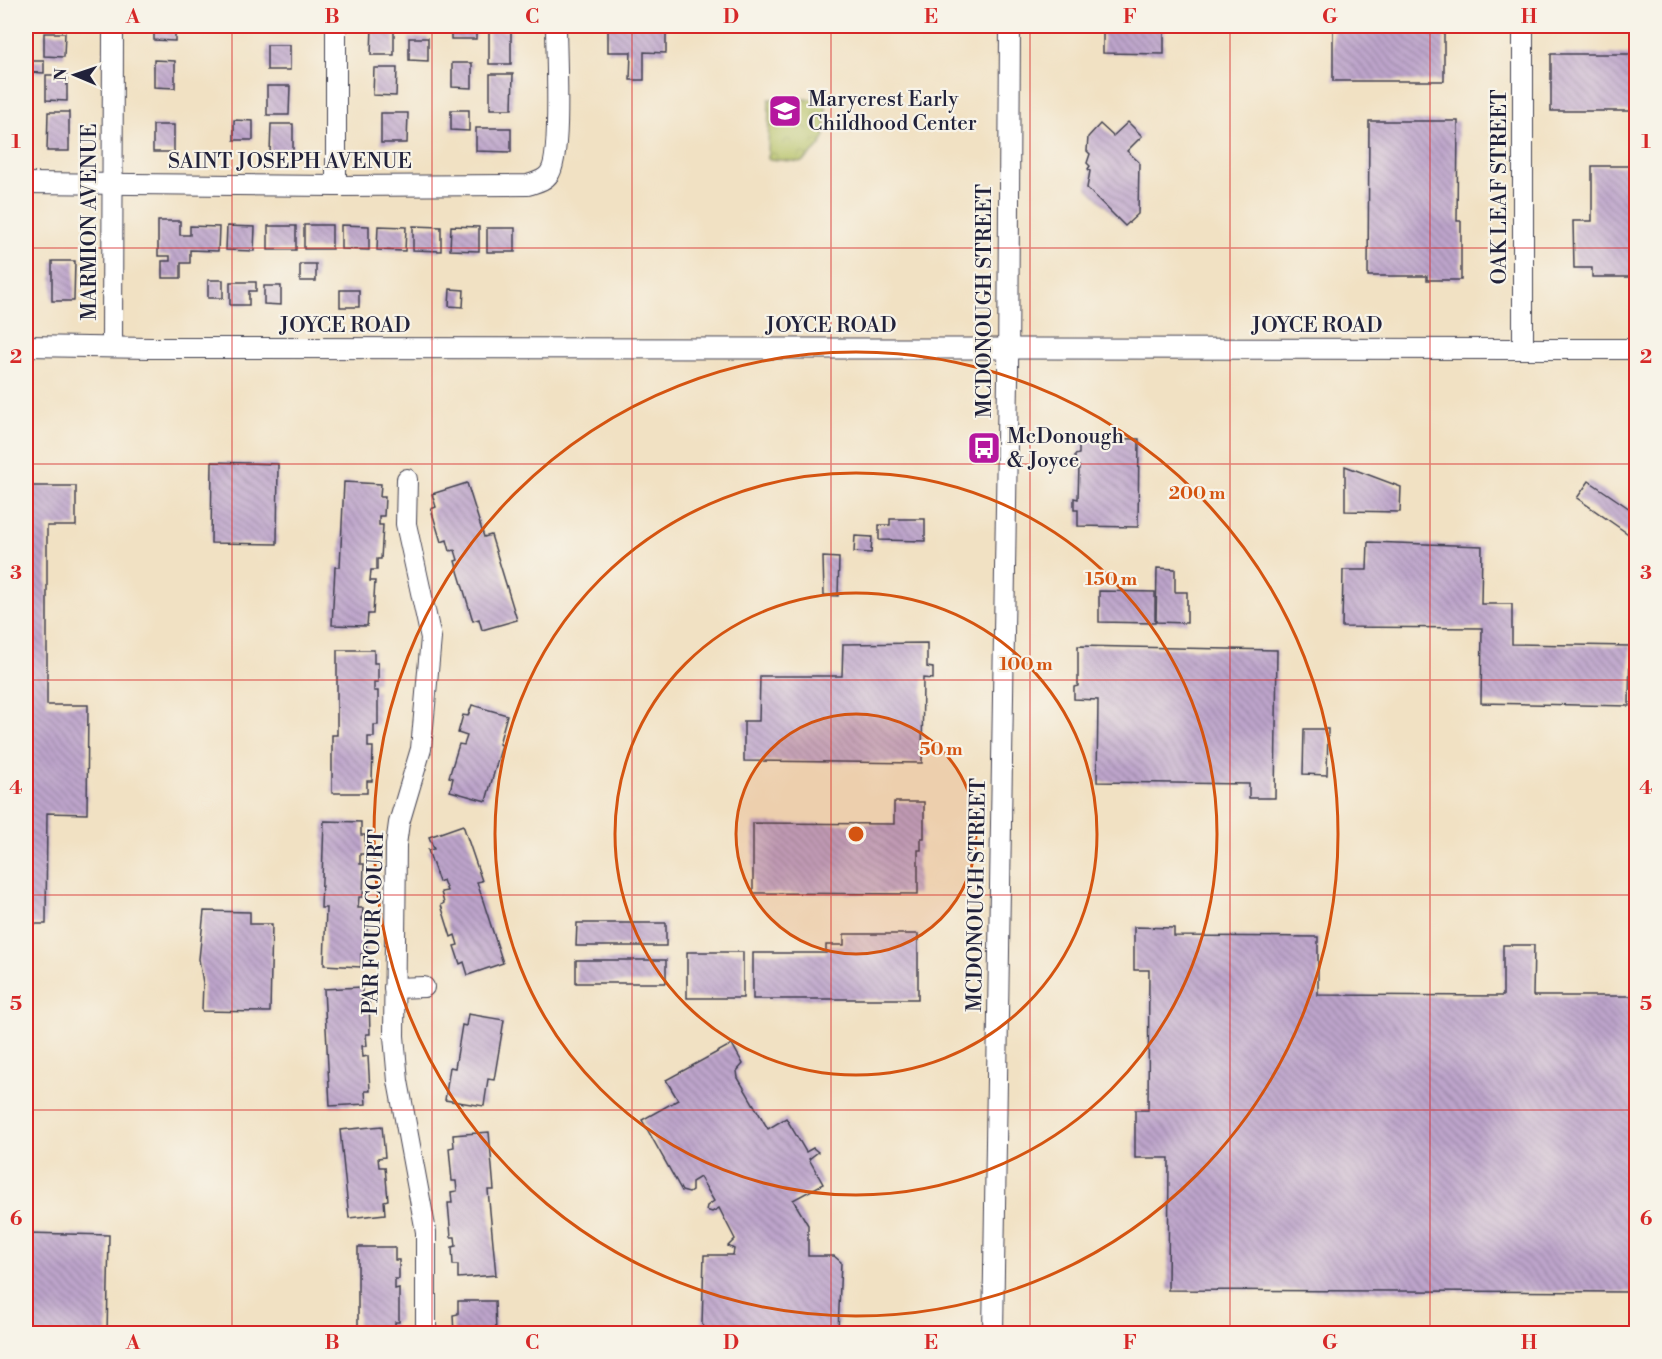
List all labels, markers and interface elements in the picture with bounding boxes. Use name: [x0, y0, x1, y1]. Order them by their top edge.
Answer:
text: A: [125, 5, 141, 30]
text: B: [324, 5, 340, 30]
text: C: [525, 5, 539, 30]
text: D: [723, 5, 739, 30]
text: E: [924, 5, 938, 30]
text: F: [1123, 5, 1137, 30]
text: G: [1322, 5, 1338, 30]
text: H: [1521, 5, 1538, 30]
north arrow: [45, 45, 105, 105]
text: N: [51, 67, 71, 81]
place label: Marycrest Early Childhood Center: [808, 87, 977, 137]
street label: OAK LEAF STREET: [1487, 89, 1513, 285]
school or university icon: Marycrest Early Childhood Center: [767, 93, 803, 129]
street label: MARMION AVENUE: [77, 123, 103, 321]
text: 1: [11, 130, 21, 155]
text: 1: [1641, 130, 1651, 155]
street label: SAINT JOSEPH AVENUE: [168, 149, 412, 175]
street label: MCDONOUGH STREET: [972, 184, 998, 418]
street label: JOYCE ROAD: [279, 313, 410, 339]
street label: JOYCE ROAD: [765, 313, 896, 339]
street label: JOYCE ROAD: [1251, 313, 1382, 339]
text: 2: [10, 345, 22, 370]
text: 2: [1640, 345, 1652, 370]
place label: McDonough & Joyce: [1007, 424, 1124, 474]
bus stop icon: McDonough & Joyce: [966, 430, 1002, 466]
text: 200 m: [1169, 482, 1226, 505]
text: 3: [10, 561, 22, 586]
text: 3: [1640, 561, 1652, 586]
text: 150 m: [1085, 568, 1138, 591]
text: 100 m: [999, 653, 1053, 676]
text: 50 m: [919, 738, 963, 761]
text: 4: [9, 776, 23, 801]
text: 4: [1639, 776, 1653, 801]
street label: MCDONOUGH STREET: [962, 778, 992, 1012]
centre of rings: [846, 824, 866, 844]
street label: PAR FOUR COURT: [358, 829, 390, 1015]
text: 5: [10, 992, 22, 1017]
text: 5: [1640, 992, 1652, 1017]
text: 6: [10, 1207, 23, 1232]
text: 6: [1640, 1207, 1653, 1232]
text: A: [125, 1331, 141, 1356]
text: B: [324, 1331, 340, 1356]
text: C: [525, 1331, 539, 1356]
text: D: [723, 1331, 739, 1356]
text: E: [924, 1331, 938, 1356]
text: F: [1123, 1331, 1137, 1356]
text: G: [1322, 1331, 1338, 1356]
text: H: [1521, 1331, 1538, 1356]

